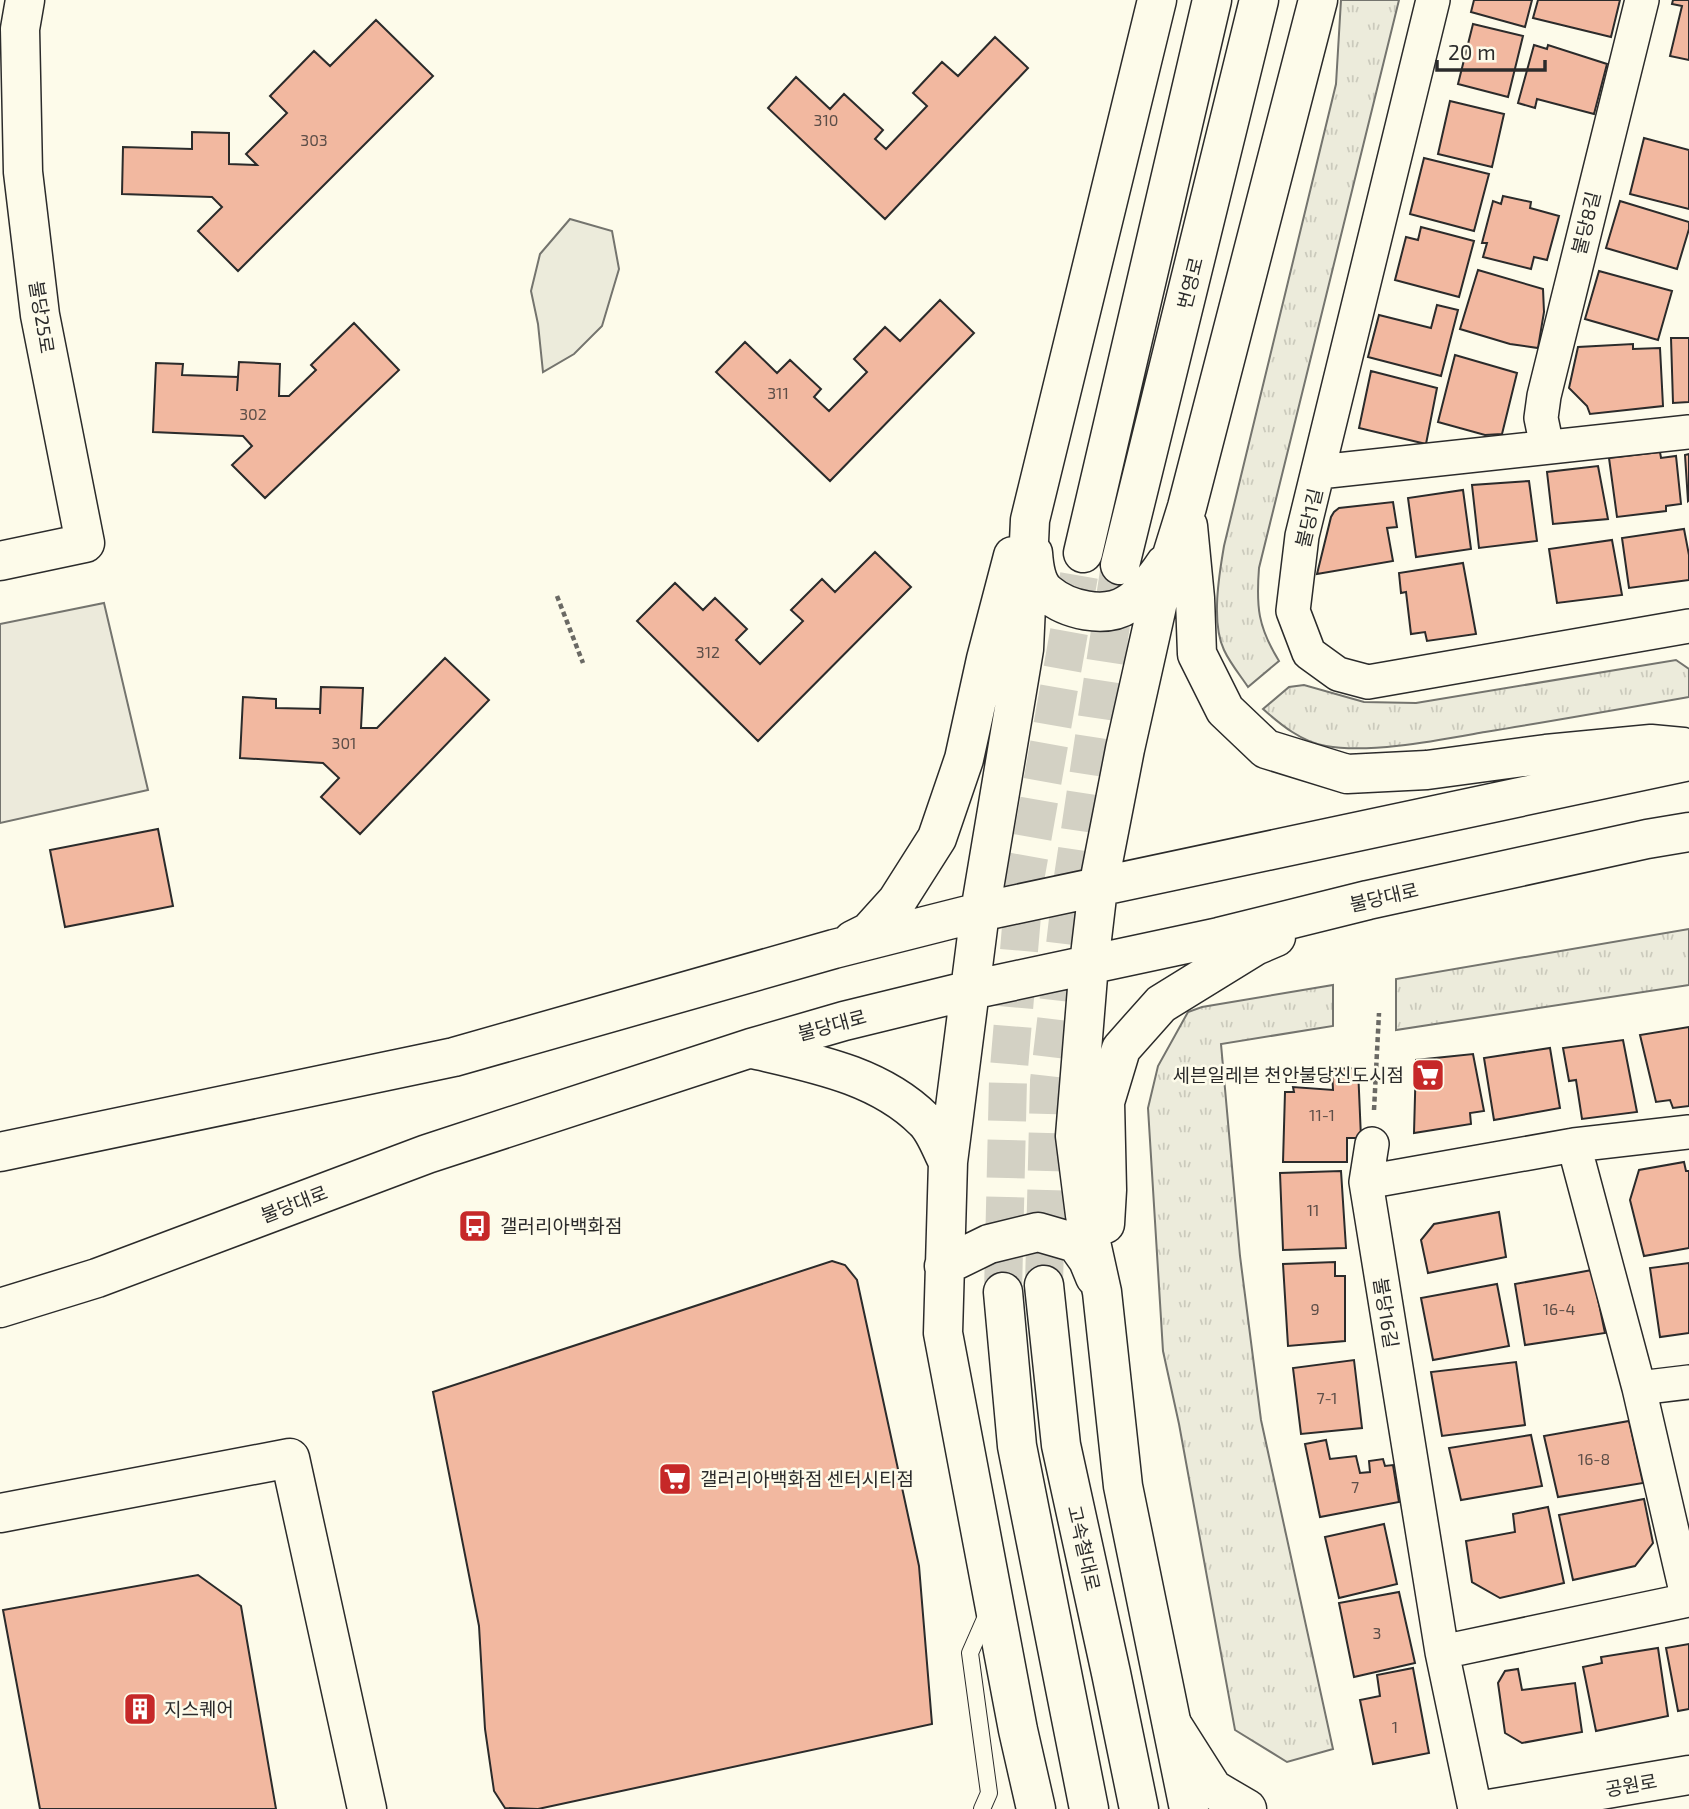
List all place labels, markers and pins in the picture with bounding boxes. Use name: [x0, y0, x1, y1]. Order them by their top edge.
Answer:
supermarket icon: 세븐일레븐 천안불당신도시점: [1409, 1056, 1447, 1094]
place label: 세븐일레븐 천안불당신도시점: [1173, 1063, 1404, 1086]
bus stop icon: 갤러리아백화점: [456, 1207, 494, 1245]
place label: 갤러리아백화점: [500, 1214, 622, 1237]
supermarket icon: 갤러리아백화점 센터시티점: [656, 1460, 694, 1498]
place label: 갤러리아백화점 센터시티점: [700, 1467, 914, 1490]
building icon: 지스퀘어: [121, 1690, 159, 1728]
place label: 지스퀘어: [164, 1697, 234, 1720]

